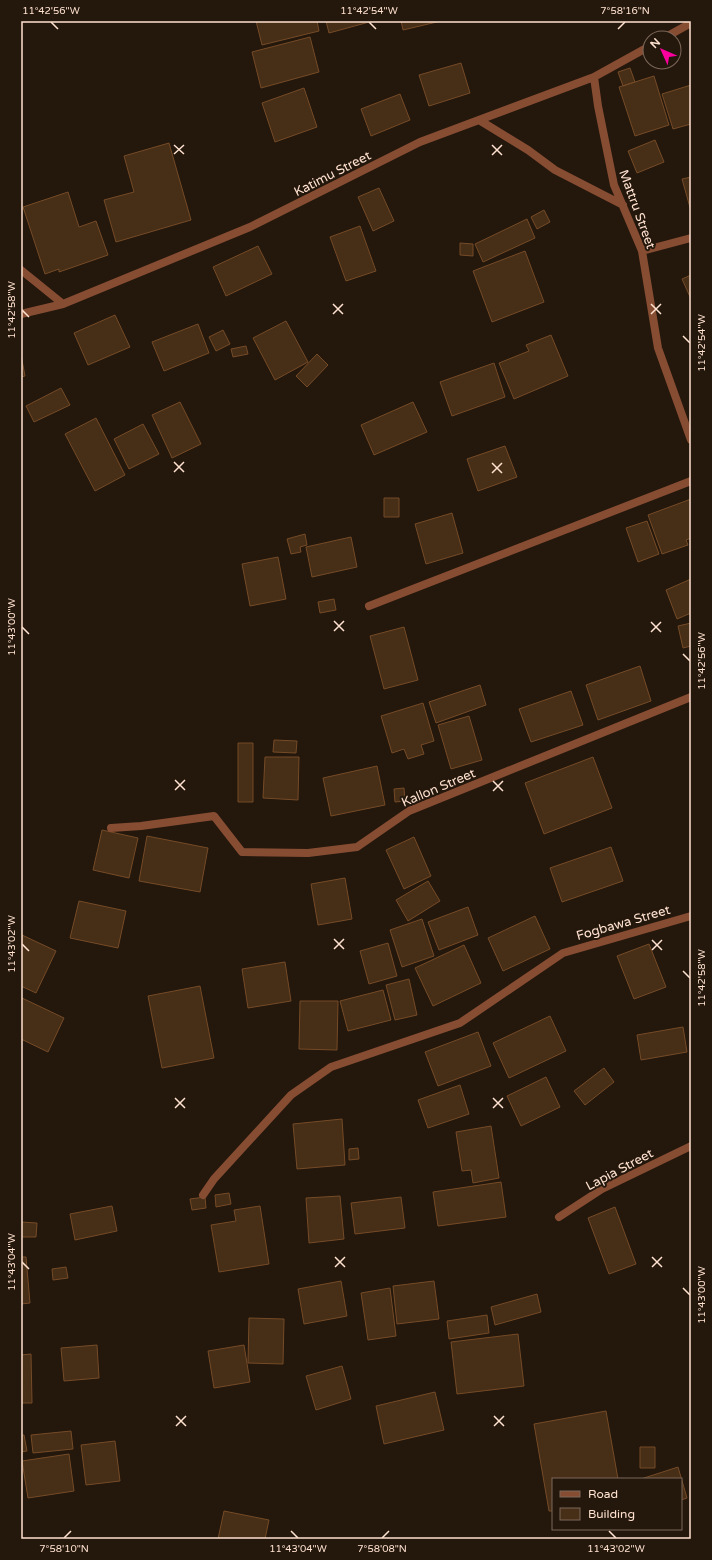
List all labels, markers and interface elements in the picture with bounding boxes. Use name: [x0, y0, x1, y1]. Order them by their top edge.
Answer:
text: 11°42'56"W: [22, 5, 80, 17]
text: 11°42'54"W: [340, 5, 398, 17]
text: 7°58'16"N: [600, 5, 650, 17]
north arrow: [642, 30, 682, 70]
text: N: [648, 36, 663, 51]
street label: Katimu Street: [291, 148, 374, 200]
street label: Mattru Street: [615, 168, 659, 251]
text: 11°42'58"W: [6, 281, 18, 339]
text: 11°42'54"W: [696, 314, 708, 372]
text: 11°43'00"W: [6, 598, 18, 656]
text: 11°42'56"W: [696, 632, 708, 690]
street label: Kallon Street: [399, 765, 478, 811]
street label: Fogbawa Street: [574, 902, 672, 944]
text: 11°43'02"W: [6, 915, 18, 973]
text: 11°42'58"W: [696, 949, 708, 1007]
street label: Lapia Street: [583, 1145, 656, 1194]
text: 11°43'04"W: [6, 1233, 18, 1291]
text: 11°43'00"W: [696, 1266, 708, 1324]
legend: [552, 1478, 682, 1530]
text: Road: [588, 1487, 618, 1501]
text: Building: [588, 1507, 635, 1521]
text: 7°58'10"N: [39, 1543, 89, 1555]
text: 11°43'04"W: [269, 1543, 327, 1555]
text: 7°58'08"N: [357, 1543, 407, 1555]
text: 11°43'02"W: [587, 1543, 645, 1555]

